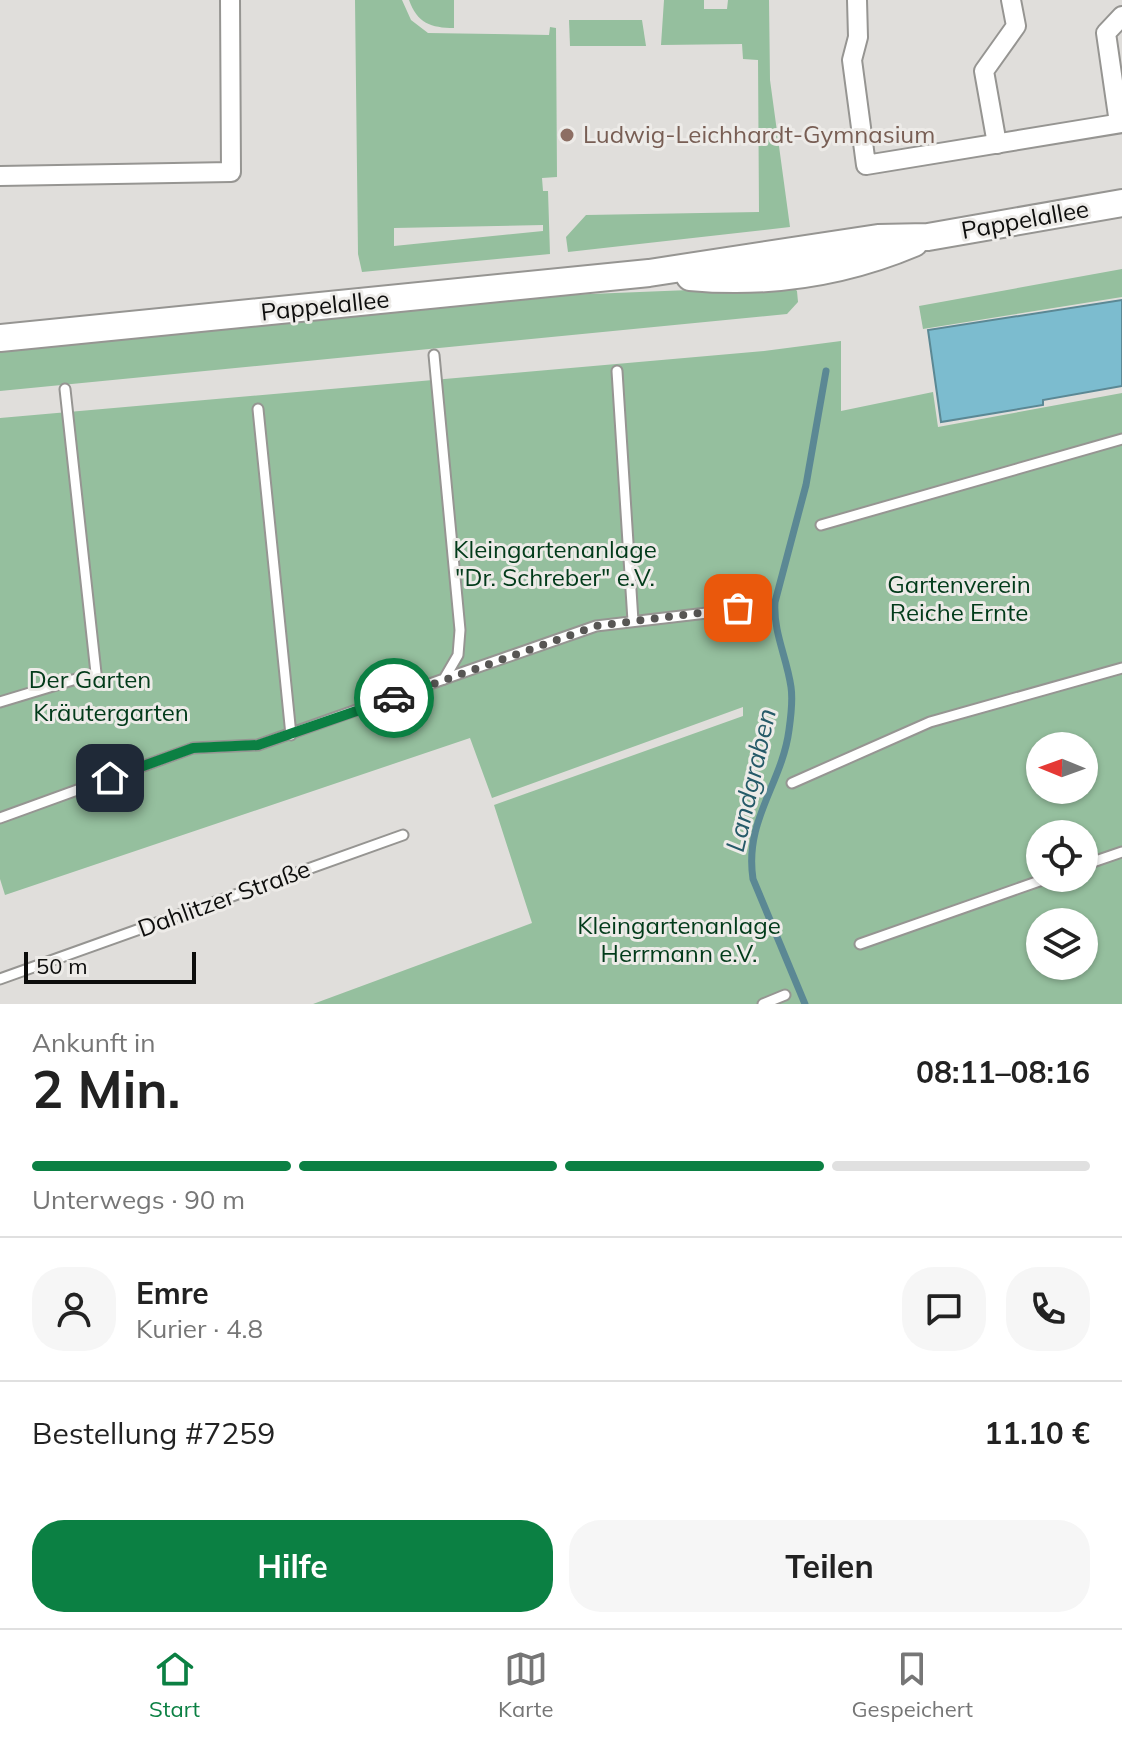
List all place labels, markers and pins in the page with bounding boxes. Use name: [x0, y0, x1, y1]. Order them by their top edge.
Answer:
place label: Ludwig-Leichhardt-Gymnasium: [583, 119, 935, 149]
marker: Ludwig-Leichhardt-Gymnasium: [558, 126, 576, 144]
pin: [704, 574, 772, 642]
pin: [76, 744, 144, 812]

